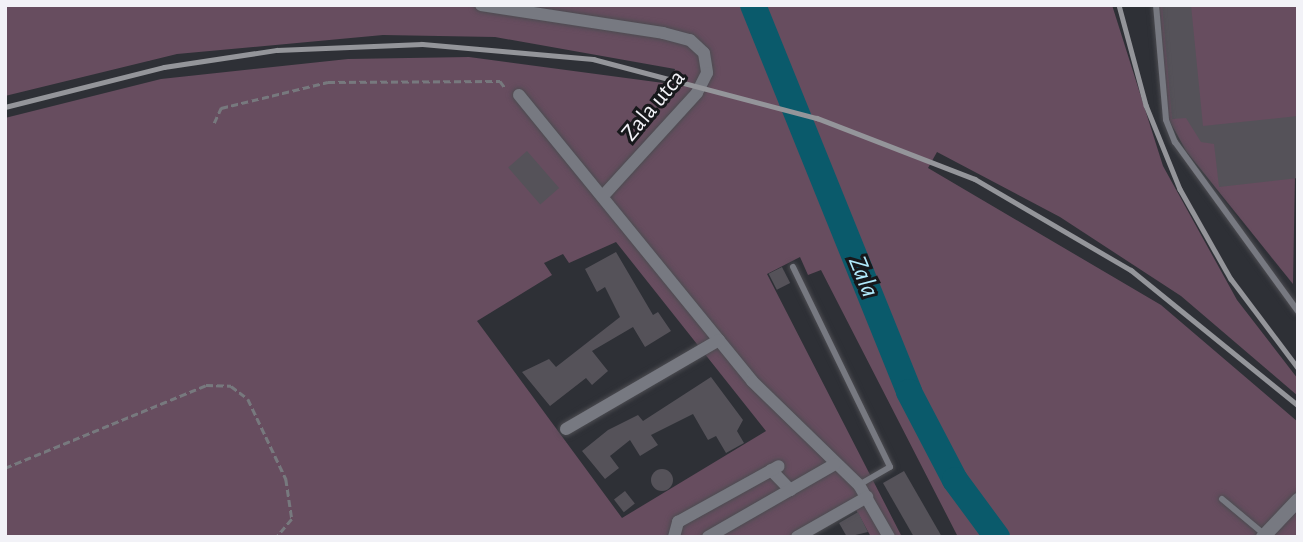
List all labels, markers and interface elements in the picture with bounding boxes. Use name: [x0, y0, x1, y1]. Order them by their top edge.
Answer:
street label: Zala utca: [616, 64, 692, 148]
water label: Zala: [841, 252, 885, 302]

